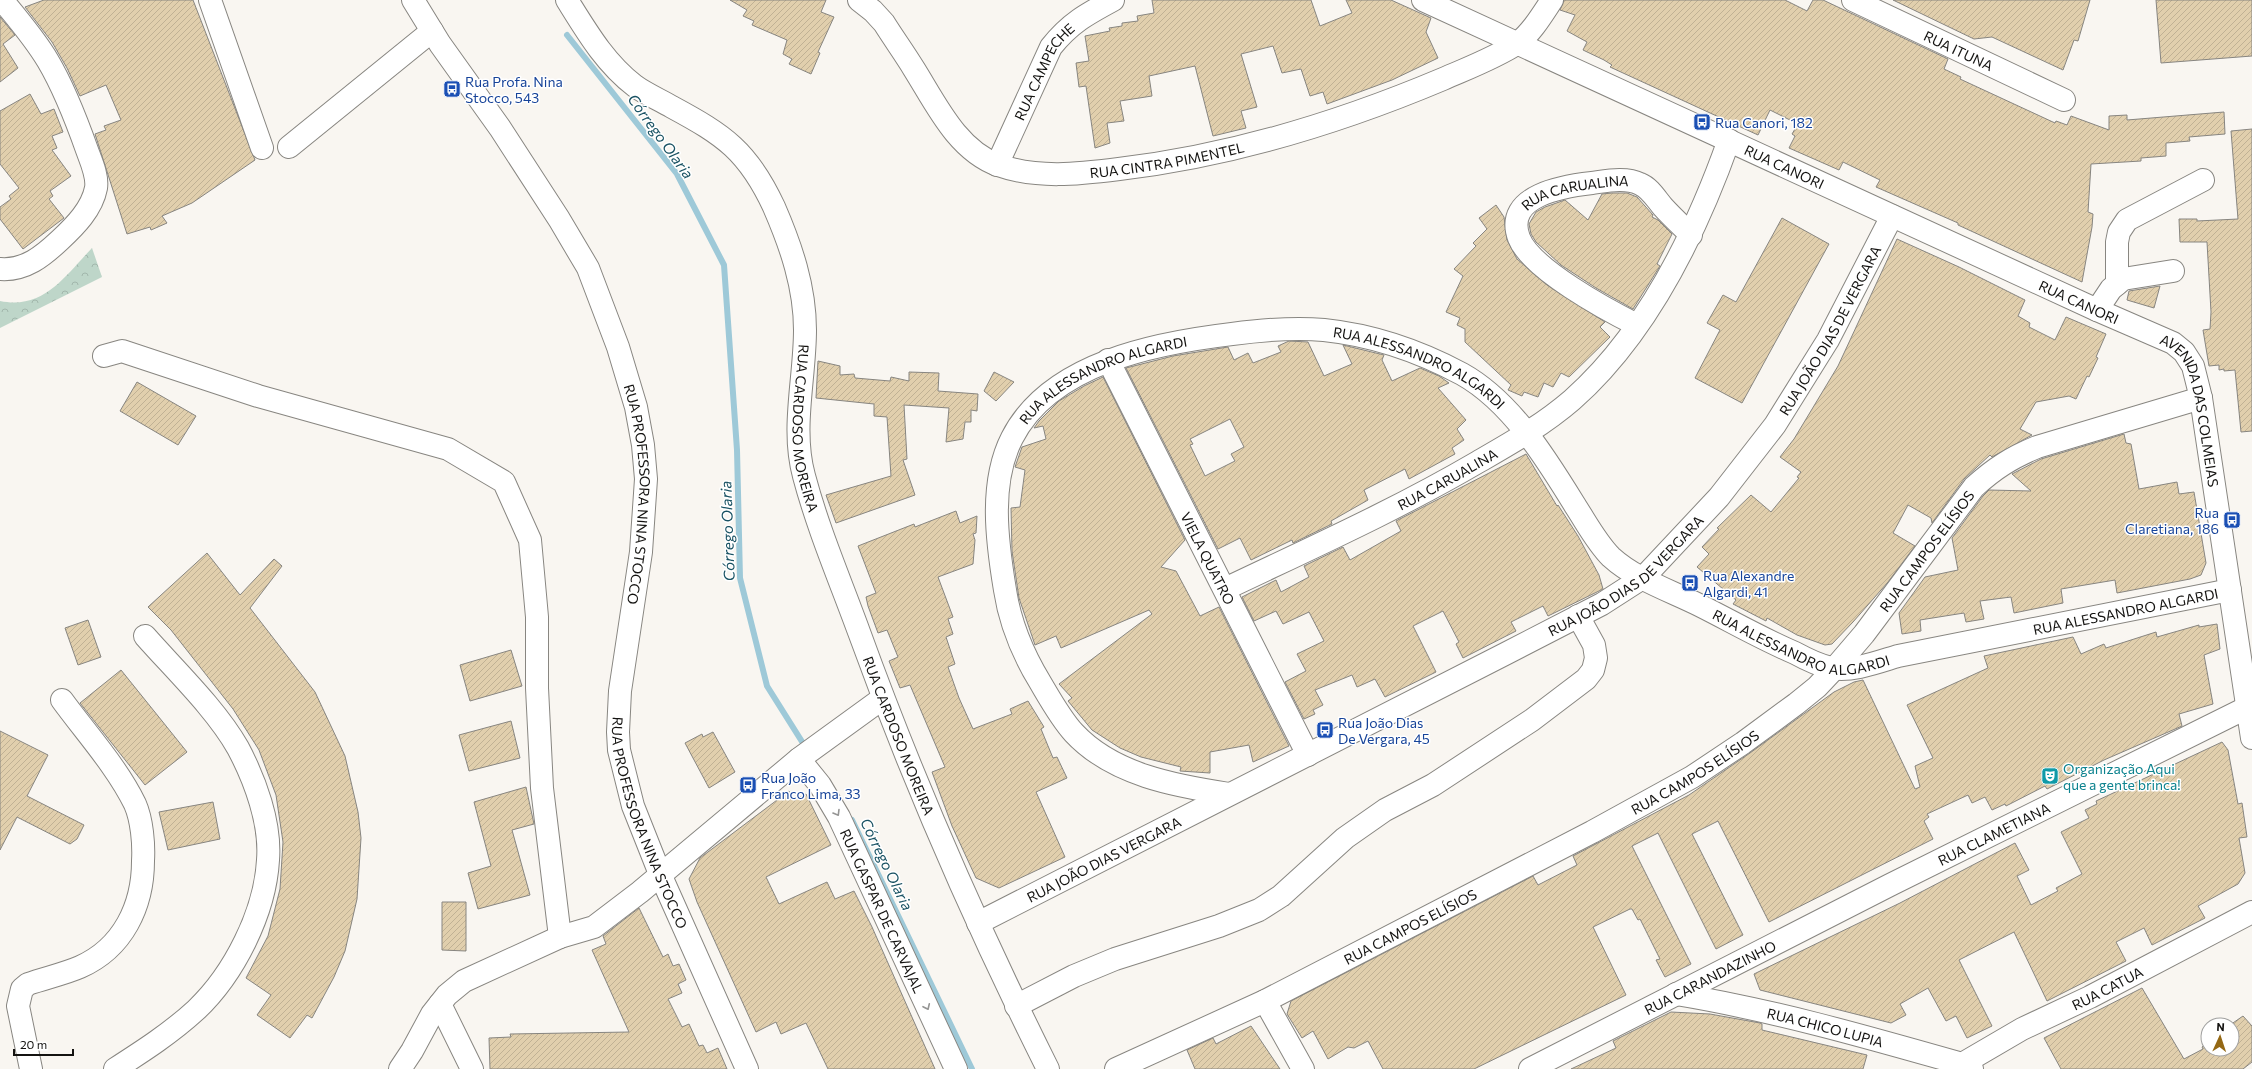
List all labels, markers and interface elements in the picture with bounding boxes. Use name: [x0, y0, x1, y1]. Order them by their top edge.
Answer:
street label: RUA CAMPECHE: [1010, 19, 1077, 123]
street label: RUA ITUNA: [1921, 26, 1996, 74]
place label: Rua Profa. Nina Stocco, 543: [465, 73, 563, 106]
bus stop icon: Rua Profa. Nina Stocco, 543: [442, 79, 462, 99]
water label: Córrego Olaria: [624, 90, 698, 182]
bus stop icon: Rua Canori, 182: [1692, 112, 1712, 132]
place label: Rua Canori, 182: [1715, 114, 1813, 131]
street label: RUA CINTRA PIMENTEL: [1089, 138, 1246, 181]
street label: RUA CANORI: [1742, 141, 1827, 192]
street label: RUA CARUALINA: [1517, 171, 1630, 213]
street label: RUA JOÃO DIAS DE VERGARA: [1775, 242, 1884, 418]
street label: RUA CANORI: [2036, 276, 2122, 327]
street label: RUA ALESSANDRO ALGARDI: [1332, 323, 1509, 412]
street label: AVENIDA DAS COLMEIAS: [2158, 330, 2223, 488]
street label: RUA ALESSANDRO ALGARDI: [1015, 332, 1188, 427]
street label: RUA CARDOSO MOREIRA: [790, 344, 823, 514]
street label: RUA PROFESSORA NINA STOCCO: [621, 382, 655, 606]
street label: RUA CARUALINA: [1394, 444, 1500, 513]
water label: Córrego Olaria: [716, 480, 738, 581]
street label: RUA CAMPOS ELÍSIOS: [1875, 487, 1977, 615]
place label: Rua Claretiana, 186: [2125, 504, 2219, 537]
street label: VIELA QUATRO: [1178, 509, 1239, 607]
bus stop icon: Rua Claretiana, 186: [2222, 510, 2242, 530]
street label: RUA JOÃO DIAS DE VERGARA: [1545, 511, 1707, 639]
place label: Rua Alexandre Algardi, 41: [1703, 567, 1794, 600]
bus stop icon: Rua Alexandre Algardi, 41: [1680, 573, 1700, 593]
street label: RUA ALESSANDRO ALGARDI: [2031, 584, 2220, 637]
street label: RUA ALESSANDRO ALGARDI: [1710, 605, 1891, 678]
street label: RUA CARDOSO MOREIRA: [860, 654, 938, 818]
place label: Rua João Dias De Vergara, 45: [1338, 714, 1430, 747]
street label: RUA PROFESSORA NINA STOCCO: [609, 716, 692, 931]
bus stop icon: Rua João Dias De Vergara, 45: [1315, 720, 1335, 740]
street label: RUA CAMPOS ELÍSIOS: [1628, 726, 1762, 818]
place label: Organização Aqui que a gente brinca!: [2063, 760, 2181, 793]
theatre icon: Organização Aqui que a gente brinca!: [2040, 766, 2060, 786]
place label: Rua João Franco Lima, 33: [761, 769, 861, 802]
bus stop icon: Rua João Franco Lima, 33: [738, 775, 758, 795]
street label: RUA CLAMETIANA: [1935, 798, 2053, 869]
one-way arrow: [833, 809, 840, 816]
street label: RUA JOÃO DIAS VERGARA: [1024, 812, 1184, 905]
water label: Córrego Olaria: [857, 815, 917, 913]
street label: RUA GASPAR DE CARVAJAL: [837, 826, 928, 996]
street label: RUA CAMPOS ELÍSIOS: [1341, 885, 1479, 967]
street label: RUA CARANDAZINHO: [1641, 936, 1779, 1018]
street label: RUA CATUA: [2069, 962, 2146, 1013]
one-way arrow: [922, 1003, 930, 1011]
street label: RUA CHICO LUPIA: [1766, 1004, 1886, 1050]
north arrow: [2200, 1017, 2240, 1057]
text: N: [2216, 1020, 2225, 1033]
scale bar: [14, 1031, 73, 1057]
text: 20 m: [20, 1037, 47, 1051]

